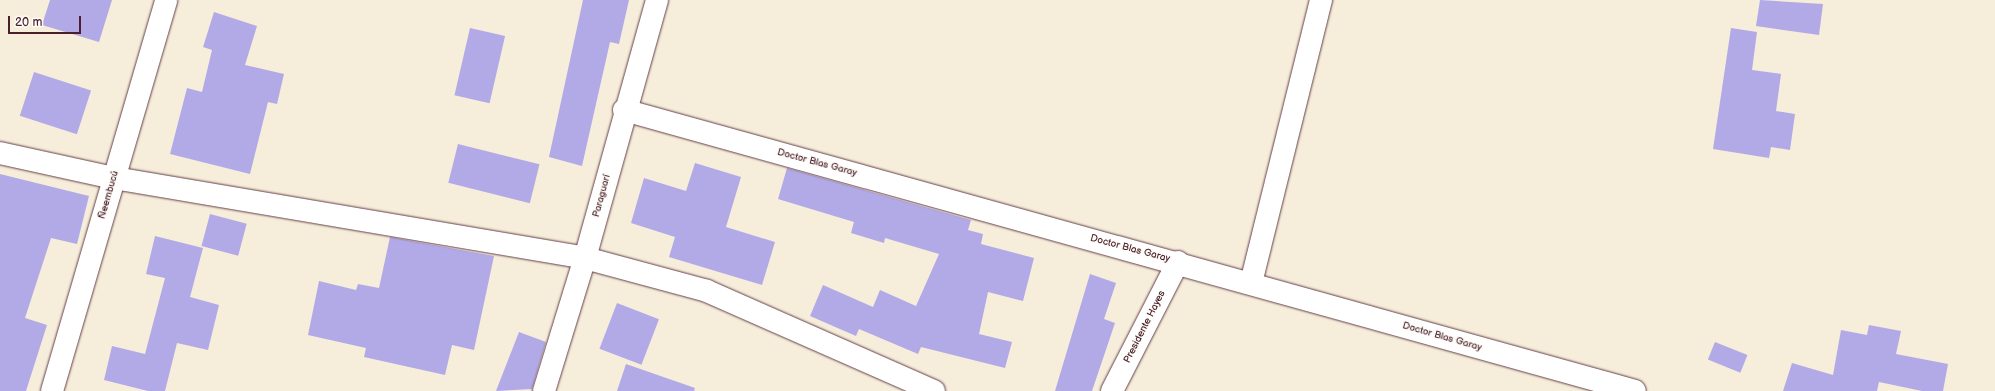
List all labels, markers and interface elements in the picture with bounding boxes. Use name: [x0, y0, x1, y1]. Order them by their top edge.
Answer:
scale bar: [10, 8, 83, 34]
text: 20 m: [15, 15, 42, 30]
street label: Doctor Blas Garay: [776, 147, 858, 179]
street label: Ñeembucú: [96, 169, 122, 221]
street label: Paraguarí: [591, 173, 613, 219]
street label: Doctor Blas Garay: [1089, 233, 1171, 265]
street label: Presidente Hayes: [1122, 289, 1168, 365]
street label: Doctor Blas Garay: [1401, 320, 1483, 354]

